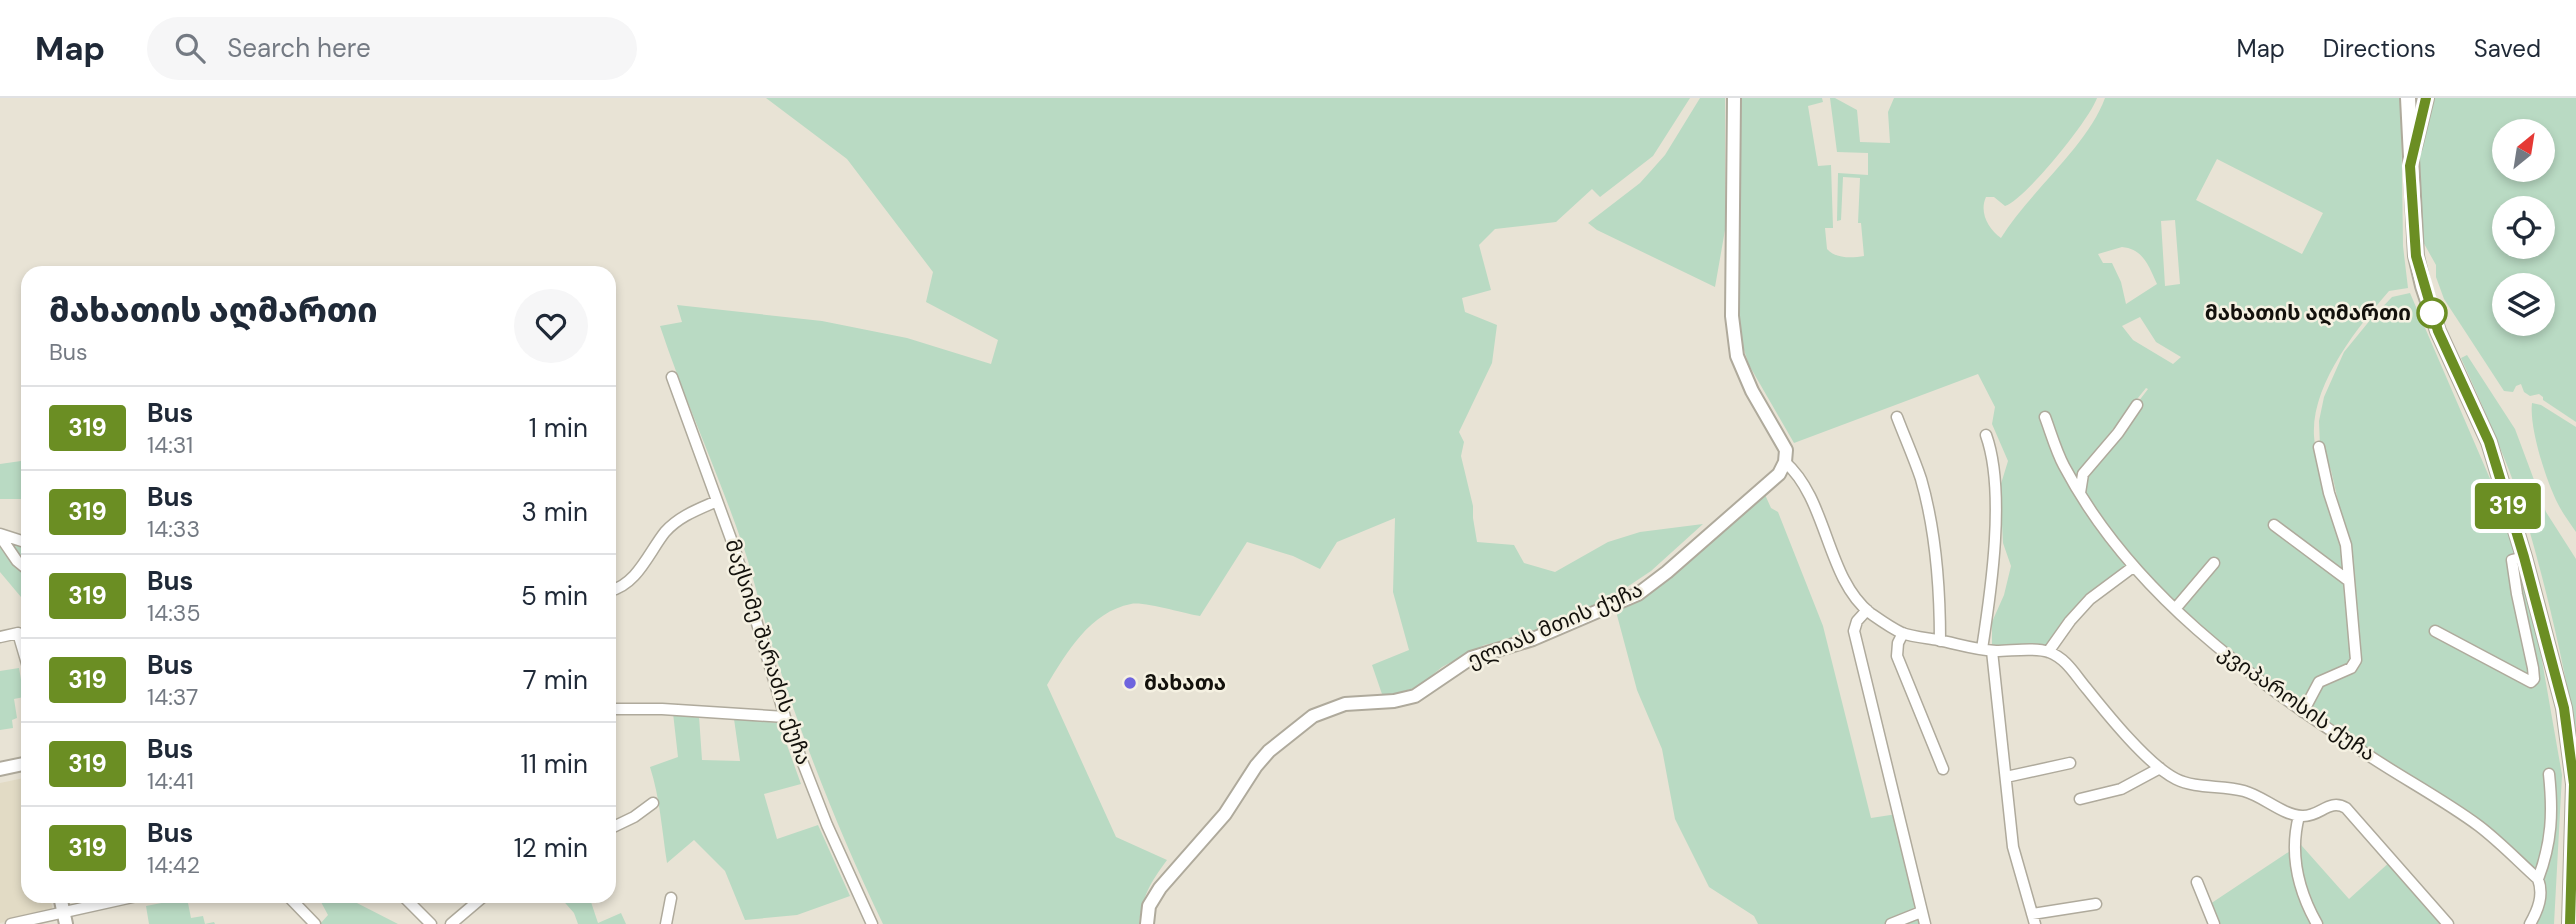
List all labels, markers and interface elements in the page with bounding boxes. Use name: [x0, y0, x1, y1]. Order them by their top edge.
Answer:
search box: [147, 17, 637, 80]
text: Map: [35, 27, 105, 70]
icon: search: [171, 29, 209, 67]
text: Search here: [227, 31, 371, 65]
text: Map: [2237, 33, 2285, 64]
text: Directions: [2323, 33, 2436, 64]
text: Saved: [2474, 33, 2541, 64]
north arrow: [2492, 119, 2555, 182]
map controls: [2492, 119, 2555, 336]
button: locate: [2492, 196, 2555, 259]
button: layers: [2492, 273, 2555, 336]
text: მახათის აღმართი: [49, 289, 378, 332]
button: heart: [514, 289, 588, 363]
marker: მახათის აღმართი: [2417, 298, 2447, 328]
place label: მახათის აღმართი: [2205, 299, 2411, 327]
text: Bus: [49, 337, 88, 367]
text: Bus: [147, 396, 193, 430]
text: 1 min: [529, 411, 588, 445]
text: 319: [68, 412, 107, 443]
text: 14:31: [147, 430, 193, 460]
text: Bus: [147, 480, 193, 514]
line badge: 319: [2468, 483, 2548, 529]
text: 319: [2489, 490, 2527, 521]
text: 3 min: [521, 495, 588, 529]
text: 319: [68, 496, 107, 527]
text: 14:33: [147, 514, 200, 544]
street label: მაქსიმე შარაძის ქუჩა: [718, 536, 818, 768]
text: Bus: [147, 564, 193, 598]
street label: ელიას მთის ქუჩა: [1463, 575, 1647, 675]
text: 5 min: [521, 579, 588, 613]
text: 319: [68, 580, 107, 611]
text: 14:35: [147, 598, 200, 628]
street label: კვიპაროსის ქუჩა: [2213, 638, 2381, 768]
text: Bus: [147, 648, 193, 682]
text: 7 min: [523, 663, 588, 697]
text: 319: [68, 664, 107, 695]
place label: მახათა: [1144, 669, 1226, 697]
marker: მახათა: [1122, 675, 1138, 691]
text: 14:37: [147, 682, 198, 712]
text: Bus: [147, 732, 193, 766]
text: 11 min: [521, 747, 588, 781]
text: 319: [68, 748, 107, 779]
text: 14:41: [147, 766, 194, 796]
text: Bus: [147, 816, 193, 850]
text: 12 min: [514, 831, 588, 865]
text: 319: [68, 832, 107, 863]
text: 14:42: [147, 850, 200, 880]

